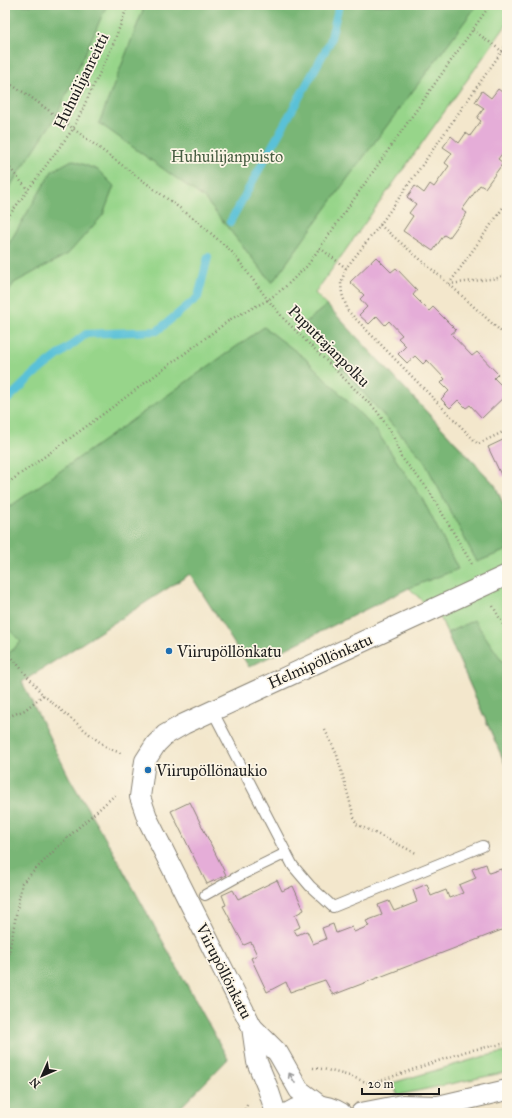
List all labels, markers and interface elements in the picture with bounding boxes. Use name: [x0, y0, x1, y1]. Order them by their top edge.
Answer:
street label: Huhuilijanreitti: [50, 29, 113, 132]
park label: Huhuilijanpuisto: [171, 147, 283, 166]
street label: Puputtajanpolku: [284, 301, 374, 391]
street label: Helmipöllönkatu: [265, 629, 376, 693]
place label: Viirupöllönkatu: [176, 642, 282, 661]
marker: Viirupöllönkatu: [164, 646, 174, 656]
place label: Viirupöllönaukio: [155, 761, 267, 780]
marker: Viirupöllönaukio: [143, 765, 153, 775]
street label: Viirupöllönkatu: [191, 919, 256, 1022]
north arrow: [22, 1056, 62, 1096]
scale bar: [362, 1070, 439, 1096]
one-way arrow: [287, 1072, 295, 1084]
text: N: [27, 1074, 43, 1091]
text: 20 m: [368, 1077, 394, 1091]

